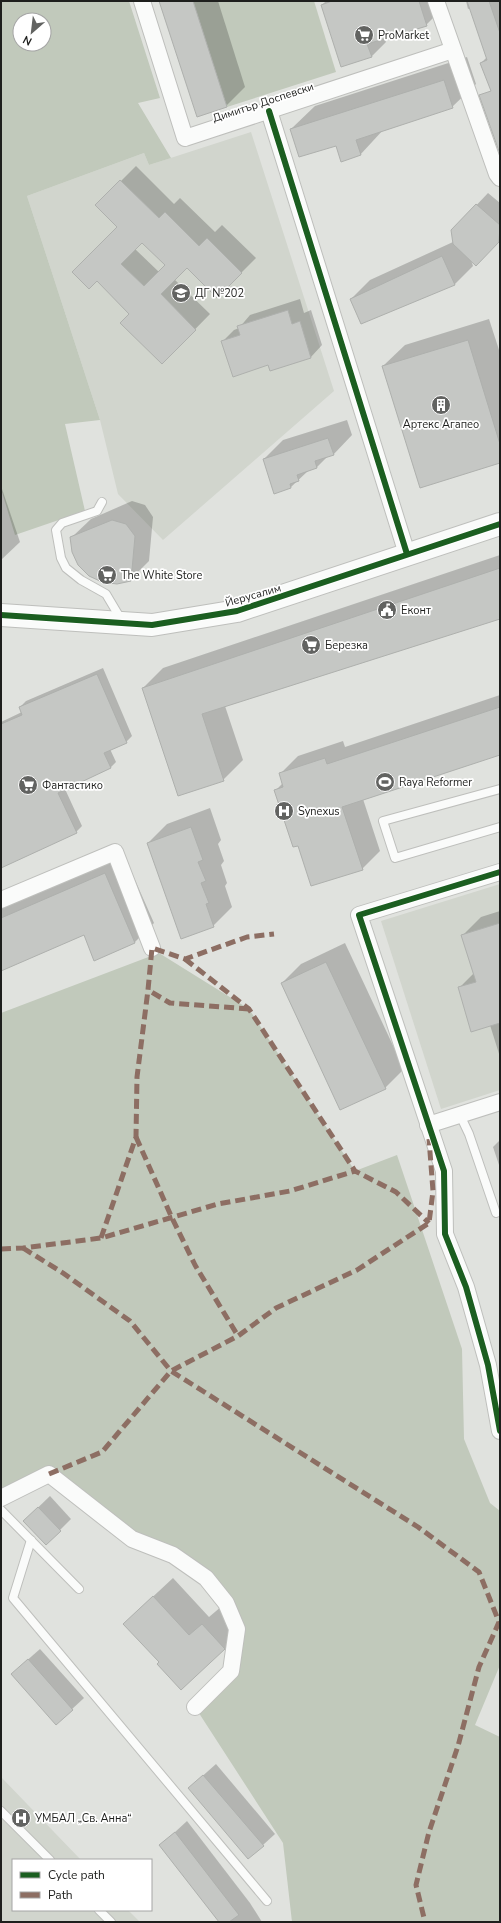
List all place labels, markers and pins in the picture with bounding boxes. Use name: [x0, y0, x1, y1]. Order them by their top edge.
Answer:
supermarket icon: ProMarket: [353, 24, 375, 46]
place label: ProMarket: [378, 28, 429, 43]
school or university icon: ДГ №202: [170, 282, 192, 304]
place label: ДГ №202: [195, 286, 244, 301]
building icon: Артекс Агапео: [430, 394, 452, 416]
place label: Артекс Агапео: [403, 417, 479, 432]
supermarket icon: The White Store: [96, 564, 118, 586]
place label: The White Store: [121, 568, 202, 583]
public building icon: Еконт: [376, 599, 398, 621]
place label: Еконт: [401, 603, 431, 618]
supermarket icon: Березка: [300, 634, 322, 656]
place label: Березка: [325, 638, 368, 653]
sports icon: Raya Reformer: [374, 771, 396, 793]
supermarket icon: Фантастико: [17, 774, 39, 796]
place label: Raya Reformer: [399, 775, 472, 790]
place label: Фантастико: [42, 778, 103, 793]
hospital icon: Synexus: [273, 800, 295, 822]
place label: Synexus: [298, 804, 340, 819]
hospital icon: УМБАЛ „Св. Анна“: [10, 1807, 32, 1829]
place label: УМБАЛ „Св. Анна“: [34, 1811, 131, 1826]

